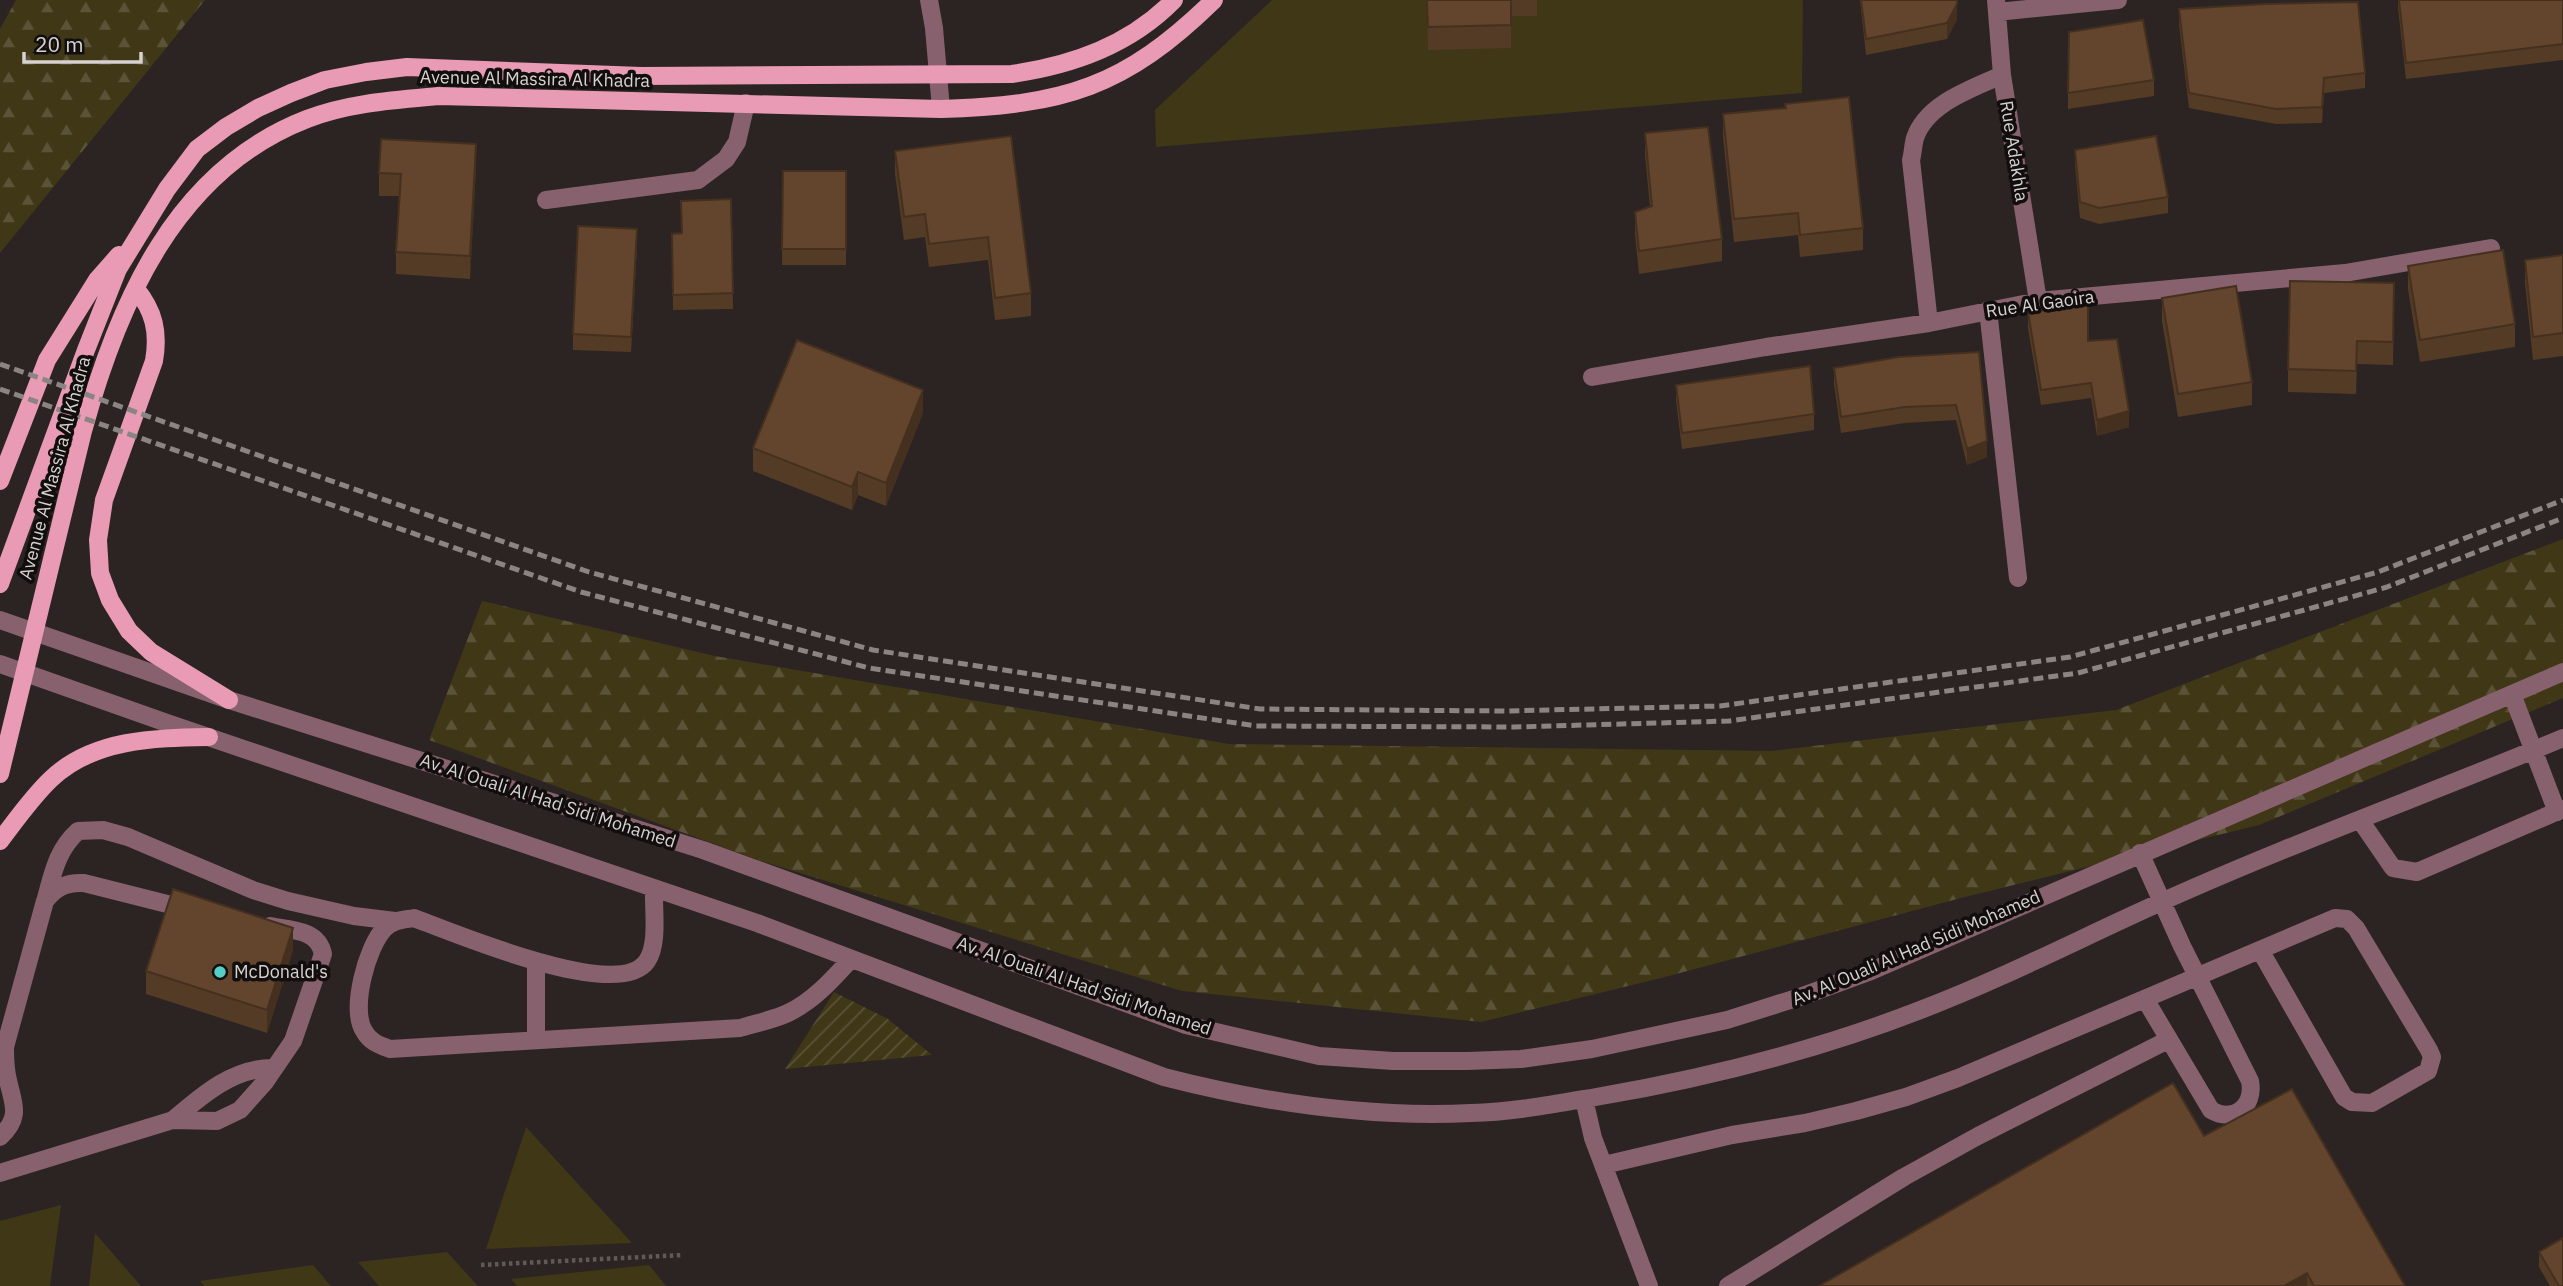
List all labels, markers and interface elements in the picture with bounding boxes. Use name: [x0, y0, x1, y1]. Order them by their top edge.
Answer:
scale bar: [24, 21, 142, 65]
text: 20 m: [35, 30, 84, 58]
street label: Avenue Al Massira Al Khadra: [420, 65, 651, 92]
street label: Rue Adakhla: [1995, 99, 2034, 203]
street label: Rue Al Gaoira: [1984, 284, 2096, 323]
street label: Avenue Al Massira Al Khadra: [14, 353, 96, 582]
street label: Av. Al Ouali Al Had Sidi Mohamed: [417, 748, 679, 853]
street label: Av. Al Ouali Al Had Sidi Mohamed: [1788, 885, 2044, 1010]
street label: Av. Al Ouali Al Had Sidi Mohamed: [954, 931, 1214, 1040]
place label: McDonald's: [234, 960, 328, 983]
marker: McDonald's: [212, 964, 228, 980]

